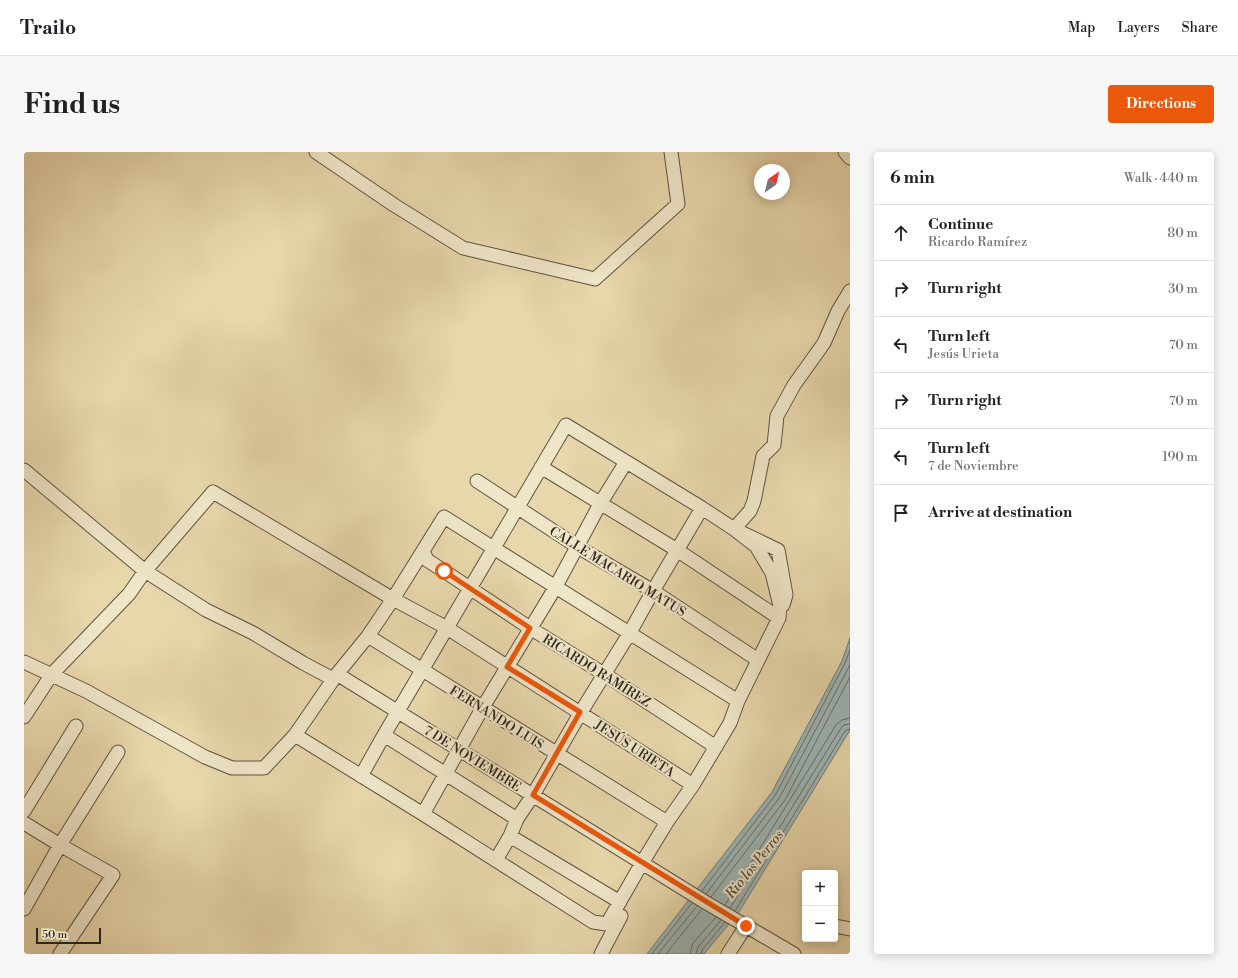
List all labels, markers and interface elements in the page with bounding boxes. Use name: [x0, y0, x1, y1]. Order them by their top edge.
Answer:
text: Trailo: [20, 16, 76, 40]
text: Map: [1068, 19, 1095, 37]
text: Layers: [1117, 19, 1160, 37]
text: Share: [1182, 19, 1218, 37]
button: Directions: [1108, 85, 1214, 123]
text: Find us: [24, 87, 120, 122]
north arrow: [754, 164, 790, 200]
text: 6 min: [890, 167, 935, 189]
text: Walk · 440 m: [1124, 170, 1198, 186]
text: Continue: [928, 215, 993, 234]
icon: ahead: [890, 222, 912, 244]
text: 80 m: [1167, 225, 1198, 241]
text: Ricardo Ramírez: [928, 234, 1027, 250]
icon: right: [890, 278, 912, 300]
text: Turn right: [928, 279, 1002, 298]
text: 30 m: [1168, 281, 1198, 297]
text: Turn left: [928, 327, 990, 346]
icon: left: [890, 334, 912, 356]
text: 70 m: [1169, 337, 1198, 353]
text: Jesús Urieta: [928, 346, 999, 362]
icon: right: [890, 390, 912, 412]
text: Turn right: [928, 391, 1002, 410]
text: 70 m: [1169, 393, 1198, 409]
text: Turn left: [928, 439, 990, 458]
icon: left: [890, 446, 912, 468]
text: 190 m: [1162, 449, 1198, 465]
text: 7 de Noviembre: [928, 458, 1019, 474]
icon: arrive: [890, 502, 912, 524]
text: Arrive at destination: [928, 503, 1072, 522]
street label: CALLE MACARIO MATUS: [546, 523, 689, 620]
route start: [435, 562, 453, 580]
street label: RICARDO RAMÍREZ: [539, 630, 654, 711]
street label: FERNANDO LUIS: [447, 682, 546, 753]
street label: JESÚS URIETA: [591, 716, 679, 781]
street label: 7 DE NOVIEMBRE: [421, 723, 524, 795]
water label: Rio los Perros: [721, 827, 788, 903]
map controls: [802, 870, 838, 942]
button: +: [802, 870, 838, 906]
button: −: [802, 906, 838, 942]
route end: [737, 917, 755, 935]
scale bar: [36, 926, 101, 945]
text: 50 m: [42, 928, 67, 942]

